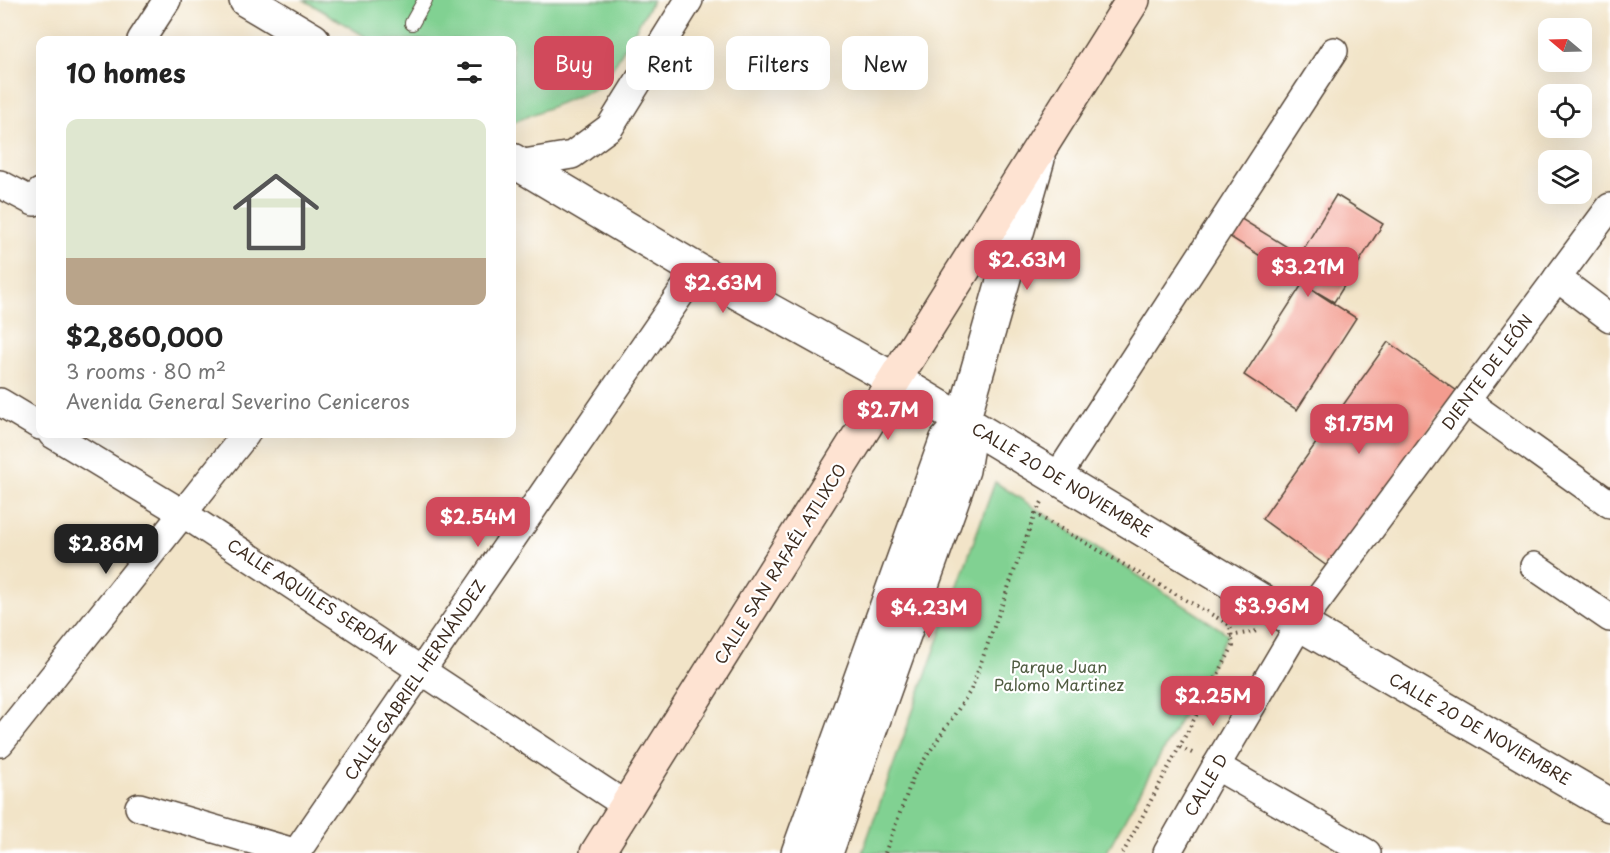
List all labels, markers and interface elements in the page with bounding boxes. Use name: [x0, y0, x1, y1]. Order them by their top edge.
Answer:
north arrow: [1538, 18, 1592, 72]
map controls: [1538, 18, 1592, 204]
chip: Buy: [534, 36, 614, 90]
chip: Rent: [626, 36, 714, 90]
chip: Filters: [726, 36, 830, 90]
chip: New: [842, 36, 928, 90]
text: 10 homes: [66, 53, 186, 92]
icon: filters: [453, 56, 486, 89]
button: locate: [1538, 84, 1592, 138]
button: layers: [1538, 150, 1592, 204]
icon: home: [222, 158, 330, 266]
pin: $2.63M: [978, 240, 1076, 291]
text: $2.63M: [988, 244, 1066, 274]
pin: $3.21M: [1259, 247, 1357, 298]
text: $3.21M: [1271, 251, 1345, 281]
pin: $2.63M: [674, 263, 772, 314]
text: $2.63M: [684, 267, 762, 297]
street label: DIENTE DE LEÓN: [1435, 309, 1537, 434]
text: $2,860,000: [66, 317, 223, 356]
text: 3 rooms · 80 m²: [66, 356, 226, 386]
text: Avenida General Severino Ceniceros: [66, 386, 410, 416]
pin: $2.7M: [846, 390, 930, 441]
text: $2.7M: [857, 394, 919, 424]
pin: $1.75M: [1310, 404, 1408, 455]
text: $1.75M: [1324, 408, 1394, 438]
street label: CALLE 20 DE NOVIEMBRE: [968, 416, 1157, 543]
street label: CALLE SAN RAFAÉL ATLIXCO: [707, 458, 851, 669]
pin: $2.54M: [429, 497, 527, 548]
text: $2.54M: [440, 501, 516, 531]
pin: $2.86M: [57, 524, 155, 575]
text: $2.86M: [68, 528, 144, 558]
street label: CALLE AQUILES SERDÁN: [223, 532, 402, 660]
street label: CALLE GABRIEL HERNÁNDEZ: [338, 574, 490, 785]
pin: $3.96M: [1223, 586, 1321, 637]
pin: $4.23M: [880, 588, 978, 639]
text: $3.96M: [1234, 590, 1310, 620]
text: $4.23M: [890, 592, 968, 622]
park label: Parque Juan Palomo Martinez: [994, 654, 1125, 696]
street label: CALLE 20 DE NOVIEMBRE: [1385, 666, 1576, 790]
pin: $2.25M: [1164, 676, 1262, 727]
text: $2.25M: [1175, 680, 1251, 710]
street label: CALLE D: [1178, 749, 1233, 820]

